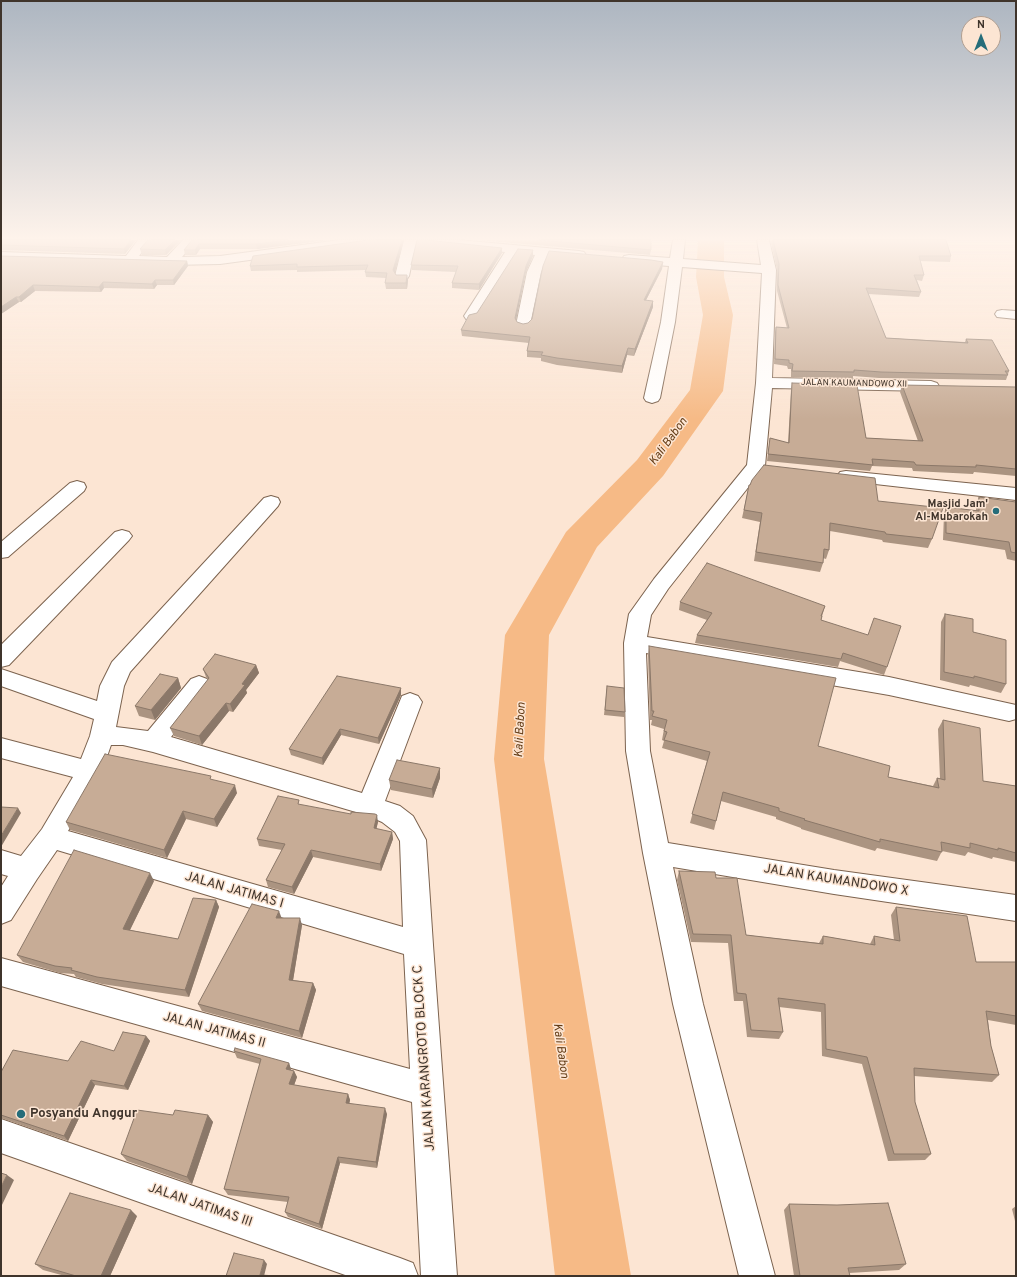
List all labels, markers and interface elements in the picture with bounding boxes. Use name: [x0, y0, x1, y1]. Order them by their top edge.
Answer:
north arrow: [961, 16, 1001, 56]
text: N: [977, 18, 985, 32]
street label: JALAN KAUMANDOWO XII: [801, 378, 907, 390]
water label: Kali Babon: [647, 415, 691, 469]
place label: Masjid Jam' Al-Mubarokah: [915, 498, 988, 524]
marker: Masjid Jam' Al-Mubarokah: [991, 506, 1001, 516]
water label: Kali Babon: [512, 702, 530, 758]
street label: JALAN KAUMANDOWO X: [762, 862, 910, 900]
street label: JALAN JATIMAS I: [183, 869, 285, 913]
street label: JALAN KARANGROTO BLOCK C: [411, 965, 439, 1151]
street label: JALAN JATIMAS II: [161, 1010, 267, 1052]
water label: Kali Babon: [549, 1023, 571, 1079]
place label: Posyandu Anggur: [30, 1106, 137, 1122]
marker: Posyandu Anggur: [15, 1108, 27, 1120]
street label: JALAN JATIMAS III: [146, 1181, 254, 1231]

